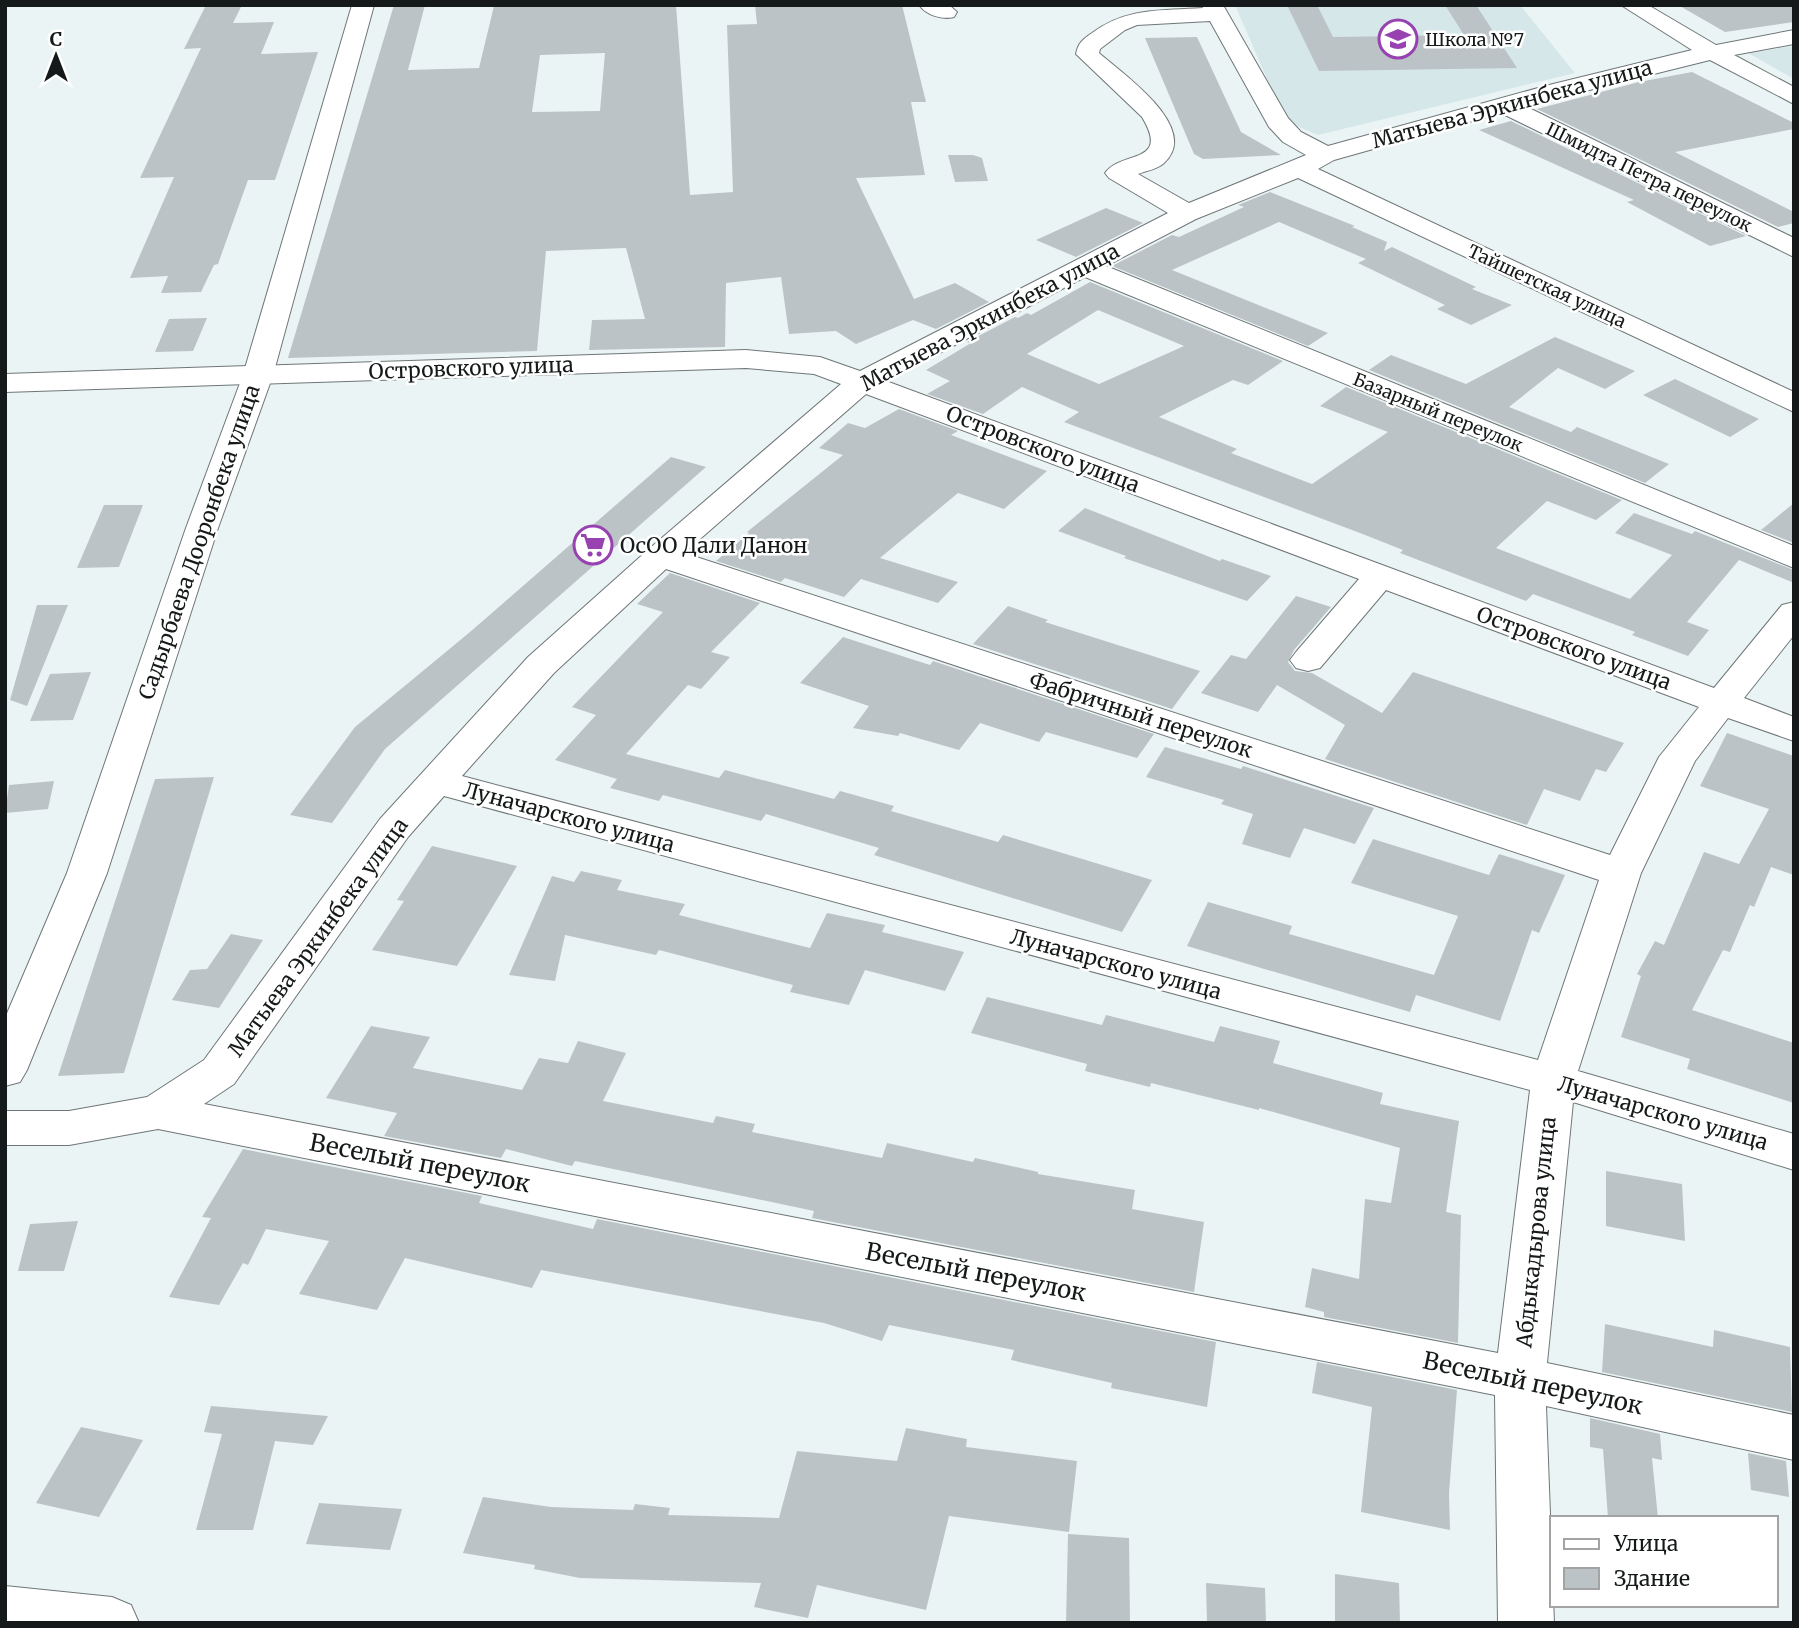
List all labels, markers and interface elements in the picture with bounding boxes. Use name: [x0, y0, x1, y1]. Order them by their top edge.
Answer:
school or university icon: Школа №7: [1377, 18, 1419, 60]
north arrow: [21, 21, 91, 91]
text: С: [50, 27, 62, 51]
place label: Школа №7: [1425, 28, 1524, 51]
street label: Матыева Эркинбека улица: [1369, 54, 1655, 154]
street label: Шмидта Петра переулок: [1542, 117, 1756, 237]
street label: Матыева Эркинбека улица: [856, 237, 1124, 397]
street label: Тайшетская улица: [1464, 239, 1630, 333]
street label: Островского улица: [368, 351, 574, 385]
street label: Базарный переулок: [1350, 367, 1527, 457]
street label: Садырбаева Дооронбека улица: [132, 381, 266, 703]
street label: Островского улица: [942, 400, 1144, 498]
supermarket icon: ОсОО Дали Данон: [572, 524, 614, 566]
place label: ОсОО Дали Данон: [620, 532, 808, 559]
street label: Островского улица: [1473, 600, 1675, 696]
street label: Фабричный переулок: [1026, 666, 1256, 764]
street label: Луначарского улица: [461, 776, 677, 858]
street label: Матыева Эркинбека улица: [222, 812, 414, 1062]
street label: Луначарского улица: [1008, 923, 1224, 1005]
street label: Луначарского улица: [1555, 1070, 1771, 1156]
street label: Абдыкадырова улица: [1510, 1115, 1562, 1350]
street label: Веселый переулок: [307, 1126, 533, 1200]
street label: Веселый переулок: [863, 1235, 1089, 1309]
street label: Веселый переулок: [1420, 1345, 1646, 1421]
legend: [1550, 1516, 1778, 1607]
text: Улица: [1613, 1530, 1678, 1557]
text: Здание: [1614, 1565, 1690, 1592]

